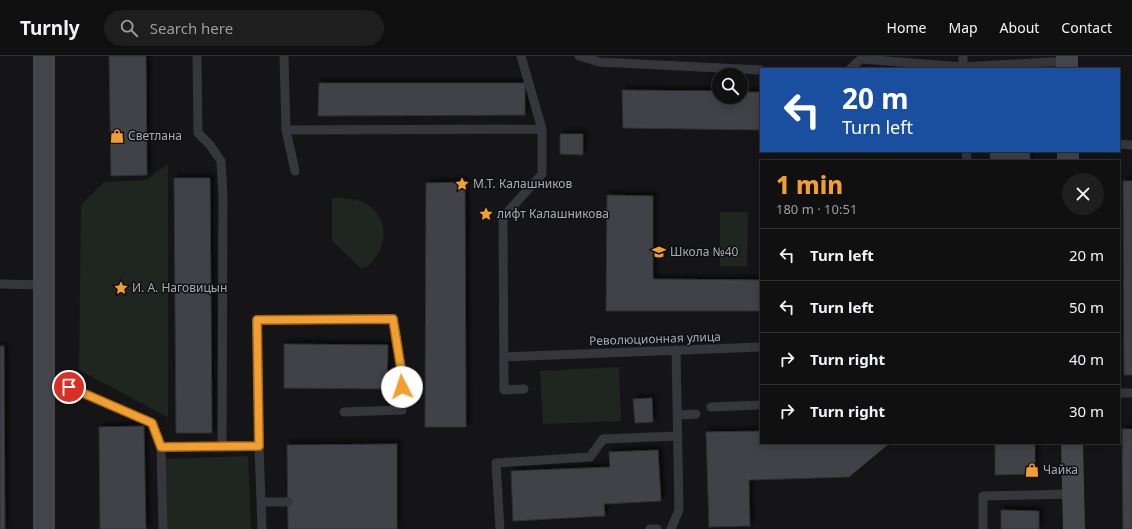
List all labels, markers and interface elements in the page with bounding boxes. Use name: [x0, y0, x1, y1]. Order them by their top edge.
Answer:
search box: [104, 10, 384, 46]
text: Turnly: [20, 15, 80, 41]
icon: search: [118, 17, 140, 39]
text: Search here: [150, 18, 233, 38]
text: Home: [887, 18, 926, 37]
text: Map: [948, 18, 978, 37]
text: About: [1000, 18, 1039, 37]
text: Contact: [1061, 18, 1112, 37]
map controls: [712, 68, 748, 104]
button: search: [712, 68, 748, 104]
text: 20 m: [842, 79, 909, 117]
icon: left: [776, 84, 828, 136]
text: Turn left: [842, 115, 913, 139]
place label: Светлана: [128, 127, 182, 144]
shop icon: Светлана: [109, 128, 125, 144]
text: 1 min: [776, 168, 843, 201]
button: close: [1062, 173, 1104, 215]
place label: М.Т. Калашников: [473, 175, 572, 192]
place icon: М.Т. Калашников: [454, 176, 470, 192]
text: 180 m · 10:51: [776, 200, 857, 218]
place label: лифт Калашникова: [497, 205, 609, 222]
place icon: лифт Калашникова: [478, 206, 494, 222]
place label: Школа №40: [670, 243, 739, 260]
school or university icon: Школа №40: [651, 244, 667, 260]
icon: left: [776, 244, 798, 266]
text: Turn left: [810, 245, 874, 265]
text: 20 m: [1069, 245, 1104, 265]
place label: И. А. Наговицын: [132, 279, 227, 296]
place icon: И. А. Наговицын: [113, 280, 129, 296]
icon: left: [776, 296, 798, 318]
text: Turn left: [810, 297, 874, 317]
text: 50 m: [1069, 297, 1104, 317]
street label: Революционная улица: [589, 328, 721, 349]
icon: right: [776, 348, 798, 370]
text: Turn right: [810, 349, 885, 369]
text: 40 m: [1069, 349, 1104, 369]
position arrow: [381, 366, 423, 408]
pin: [52, 370, 86, 404]
icon: arrive: [58, 376, 80, 398]
icon: right: [776, 400, 798, 422]
text: Turn right: [810, 401, 885, 421]
text: 30 m: [1069, 401, 1104, 421]
place label: Чайка: [1043, 461, 1078, 478]
shop icon: Чайка: [1024, 462, 1040, 478]

